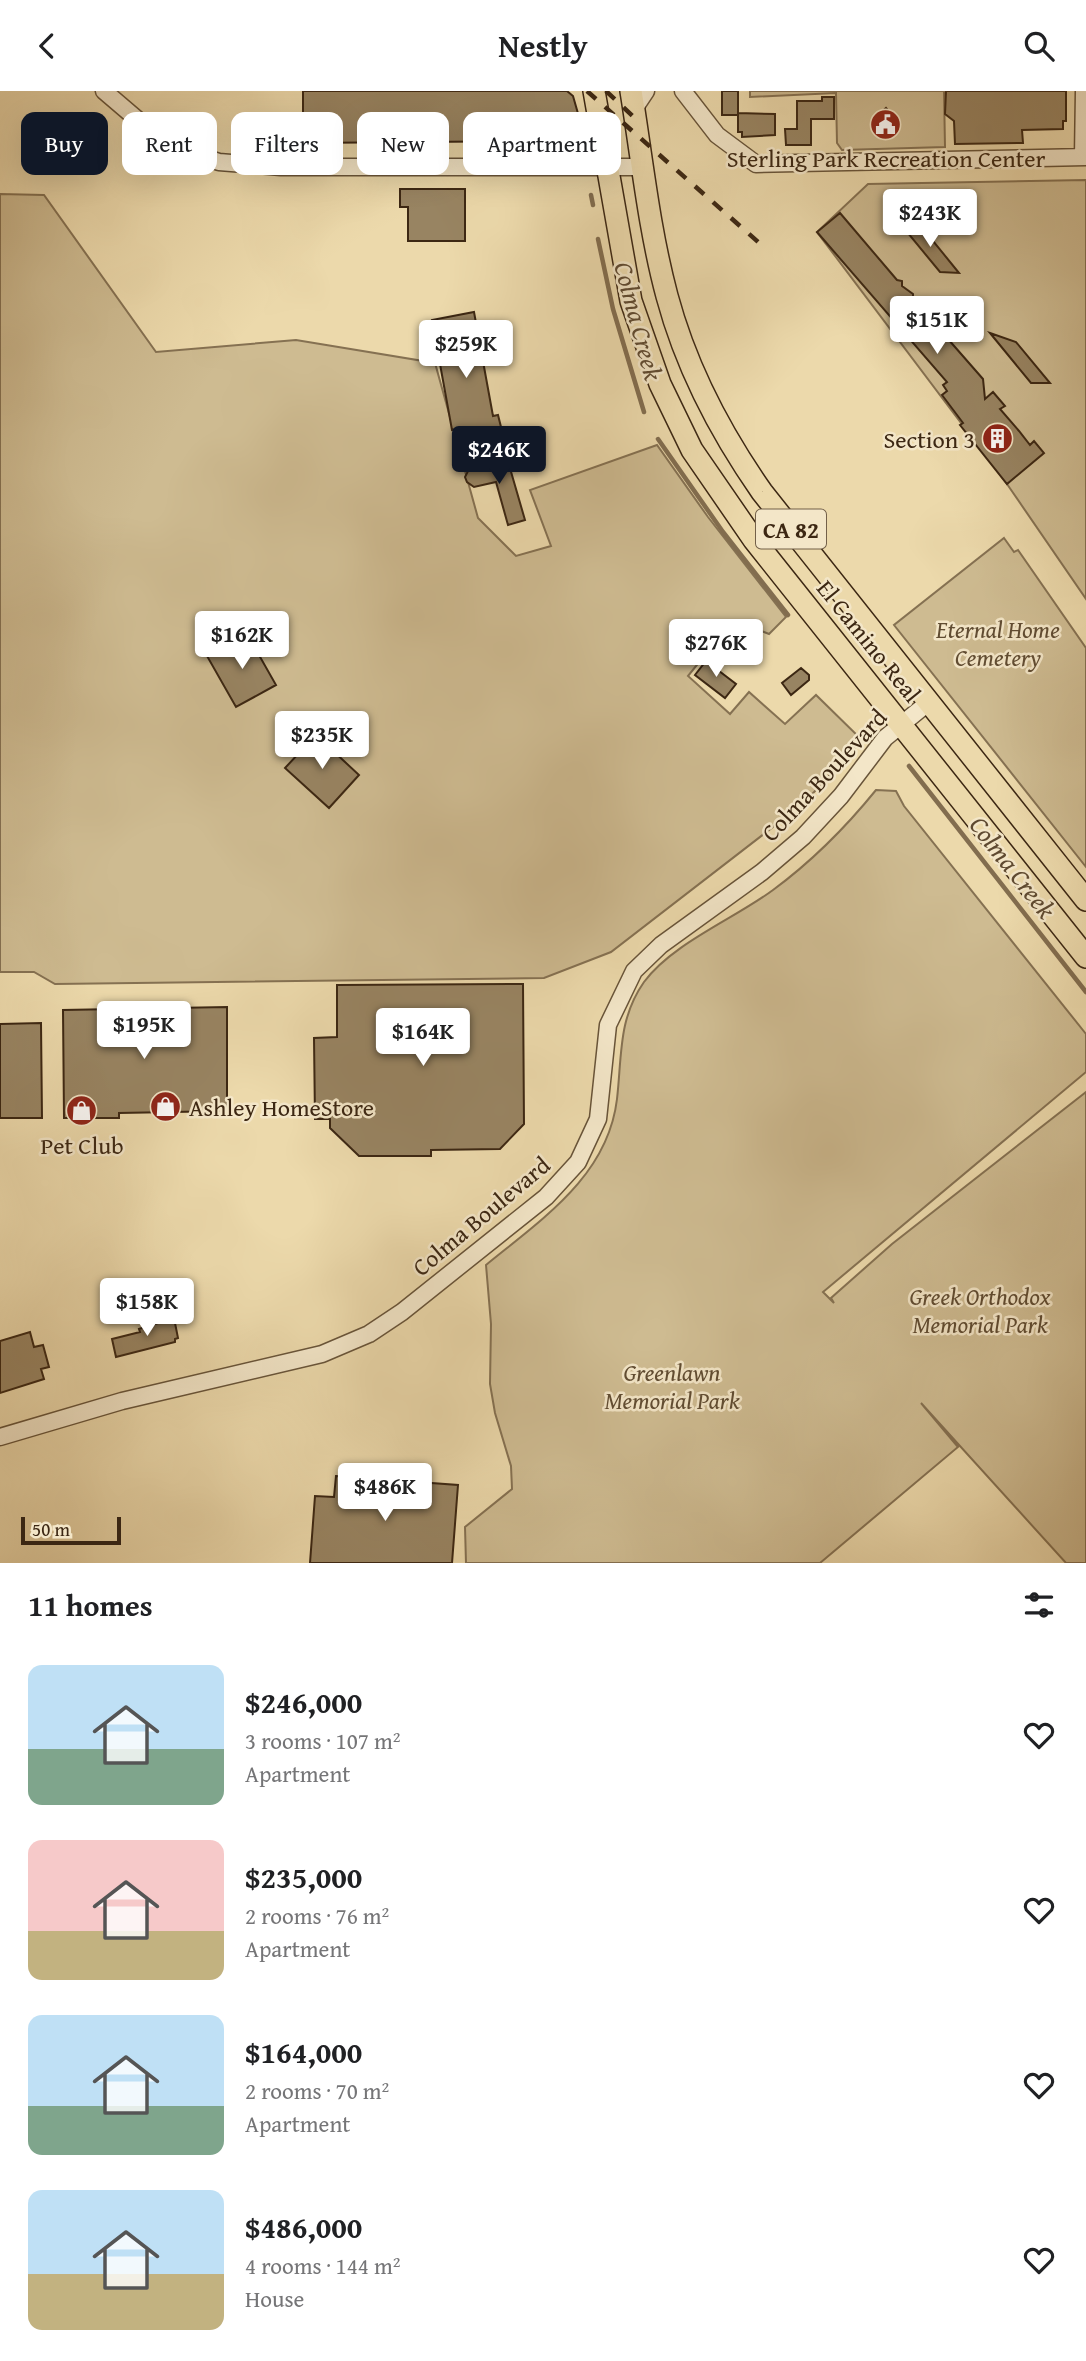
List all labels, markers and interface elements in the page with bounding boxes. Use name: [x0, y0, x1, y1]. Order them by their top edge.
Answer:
text: Nestly: [498, 22, 588, 69]
icon: back: [28, 27, 66, 65]
icon: search: [1020, 27, 1058, 65]
public building icon: Sterling Park Recreation Center: [869, 107, 903, 141]
chip: Buy: [21, 112, 108, 175]
chip: Rent: [122, 112, 217, 175]
chip: Filters: [231, 112, 343, 175]
chip: New: [357, 112, 449, 175]
chip: Apartment: [463, 112, 621, 175]
place label: Sterling Park Recreation Center: [727, 141, 1045, 176]
pin: $243K: [881, 190, 979, 249]
text: $243K: [899, 195, 961, 228]
water label: Colma Creek: [604, 257, 674, 385]
pin: $151K: [888, 296, 986, 356]
text: $151K: [906, 302, 968, 335]
pin: $259K: [417, 321, 515, 380]
text: $259K: [435, 326, 497, 359]
place label: Section 3: [884, 422, 975, 457]
building icon: Section 3: [981, 422, 1015, 456]
pin: $246K: [450, 427, 548, 486]
text: $246K: [468, 432, 530, 465]
road number: CA 82: [756, 509, 826, 549]
street label: El Camino Real: [808, 572, 930, 710]
pin: $162K: [193, 611, 291, 671]
park label: Eternal Home Cemetery: [935, 612, 1060, 675]
text: $162K: [211, 617, 273, 650]
pin: $276K: [667, 619, 765, 679]
text: $276K: [685, 625, 747, 658]
street label: Colma Boulevard: [753, 701, 895, 849]
pin: $235K: [273, 711, 371, 771]
text: $235K: [291, 717, 353, 750]
water label: Colma Creek: [960, 807, 1066, 927]
pin: $195K: [95, 1002, 193, 1061]
text: $195K: [113, 1007, 175, 1040]
pin: $164K: [374, 1009, 472, 1068]
text: $164K: [392, 1014, 454, 1047]
shop icon: Ashley HomeStore: [149, 1090, 183, 1124]
place label: Ashley HomeStore: [189, 1090, 374, 1125]
shop icon: Pet Club: [65, 1094, 99, 1128]
place label: Pet Club: [40, 1128, 124, 1163]
street label: Colma Boulevard: [404, 1148, 558, 1284]
pin: $158K: [98, 1279, 196, 1338]
park label: Greek Orthodox Memorial Park: [910, 1279, 1051, 1342]
text: $158K: [116, 1284, 178, 1317]
park label: Greenlawn Memorial Park: [604, 1355, 740, 1418]
pin: $486K: [336, 1463, 434, 1523]
text: $486K: [354, 1469, 416, 1502]
scale bar: [21, 1514, 121, 1546]
text: 50 m: [32, 1515, 70, 1543]
text: 11 homes: [28, 1583, 153, 1627]
icon: filters: [1020, 1586, 1058, 1624]
text: $246,000: [245, 1680, 362, 1724]
icon: home: [84, 1693, 168, 1777]
icon: heart: [1020, 1716, 1058, 1754]
text: 3 rooms · 107 m²: [245, 1724, 400, 1757]
text: Apartment: [245, 1757, 350, 1790]
text: $235,000: [245, 1855, 362, 1899]
icon: home: [84, 1868, 168, 1952]
icon: heart: [1020, 1891, 1058, 1929]
text: 2 rooms · 76 m²: [245, 1899, 389, 1932]
text: Apartment: [245, 1932, 350, 1965]
text: $164,000: [245, 2030, 362, 2074]
icon: home: [84, 2043, 168, 2127]
icon: heart: [1020, 2066, 1058, 2104]
text: 2 rooms · 70 m²: [245, 2074, 389, 2107]
text: Apartment: [245, 2107, 350, 2140]
text: $486,000: [245, 2205, 362, 2249]
icon: home: [84, 2218, 168, 2302]
icon: heart: [1020, 2241, 1058, 2279]
text: 4 rooms · 144 m²: [245, 2249, 400, 2282]
text: House: [245, 2282, 304, 2315]

